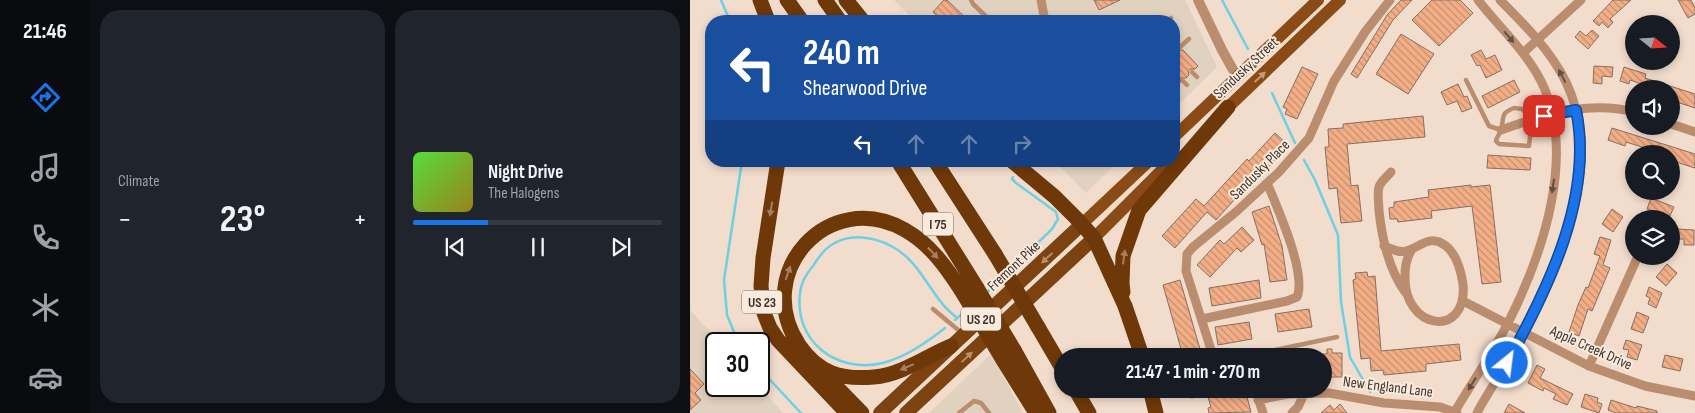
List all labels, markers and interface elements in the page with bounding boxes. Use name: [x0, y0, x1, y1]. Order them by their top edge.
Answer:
north arrow: [1625, 15, 1680, 70]
map controls: [1625, 15, 1680, 265]
text: 21:46: [23, 18, 67, 45]
one-way arrow: [1504, 30, 1515, 43]
text: 240 m: [803, 32, 880, 75]
street label: Sandusky Street: [1210, 33, 1283, 103]
icon: left: [720, 35, 785, 100]
one-way arrow: [1558, 68, 1566, 83]
one-way arrow: [1254, 71, 1266, 83]
text: Shearwood Drive: [803, 75, 927, 102]
icon: directions: [28, 80, 63, 115]
button: sound: [1625, 80, 1680, 135]
pin: [1523, 95, 1565, 137]
icon: arrive: [1530, 102, 1558, 130]
icon: left: [849, 130, 877, 158]
icon: ahead: [902, 130, 930, 158]
icon: ahead: [955, 130, 983, 158]
icon: right: [1008, 130, 1036, 158]
street label: Sandusky Place: [1226, 136, 1294, 204]
button: search: [1625, 145, 1680, 200]
icon: music: [28, 150, 63, 185]
text: Night Drive: [488, 161, 563, 184]
text: Climate: [118, 172, 160, 191]
one-way arrow: [1549, 179, 1557, 195]
text: The Halogens: [488, 184, 559, 203]
text: 23°: [220, 197, 265, 242]
one-way arrow: [766, 202, 774, 218]
text: −: [118, 203, 132, 236]
text: +: [353, 203, 367, 236]
button: layers: [1625, 210, 1680, 265]
road number: I 75: [923, 212, 953, 235]
icon: phone: [28, 220, 63, 255]
icon: previous: [441, 233, 469, 261]
icon: pause: [524, 233, 552, 261]
icon: next: [607, 233, 635, 261]
street label: Fremont Pike: [983, 237, 1045, 295]
one-way arrow: [927, 247, 939, 259]
one-way arrow: [1120, 249, 1128, 265]
one-way arrow: [1041, 252, 1053, 264]
one-way arrow: [784, 265, 792, 280]
icon: climate: [28, 290, 63, 325]
road number: US 23: [742, 290, 782, 314]
road number: US 20: [961, 308, 1001, 330]
street label: Apple Creek Drive: [1546, 321, 1635, 375]
speed limit sign: 30: [705, 332, 770, 397]
position arrow: [1480, 336, 1532, 388]
one-way arrow: [961, 351, 973, 363]
icon: car: [28, 360, 63, 395]
text: 21:47 · 1 min · 270 m: [1126, 361, 1260, 384]
one-way arrow: [900, 363, 914, 371]
street label: New England Lane: [1342, 372, 1434, 402]
one-way arrow: [1468, 377, 1477, 390]

